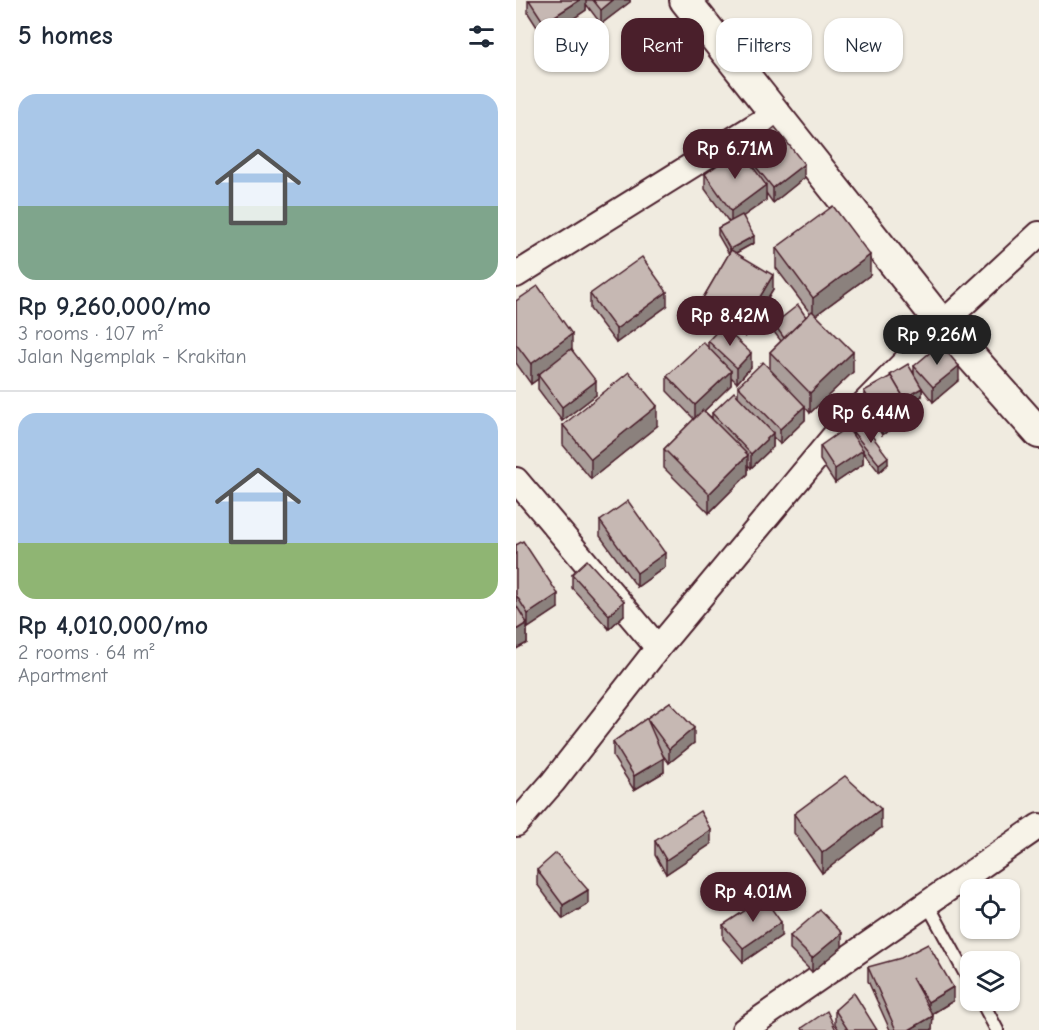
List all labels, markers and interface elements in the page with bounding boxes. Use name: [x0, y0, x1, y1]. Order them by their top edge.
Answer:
chip: Buy: [534, 18, 609, 72]
chip: Rent: [621, 18, 704, 72]
chip: Filters: [716, 18, 812, 72]
chip: New: [824, 18, 903, 72]
icon: filters: [465, 20, 498, 53]
text: 5 homes: [18, 21, 113, 51]
pin: Rp 6.71M: [673, 129, 797, 180]
icon: home: [204, 133, 312, 241]
text: Rp 6.71M: [697, 137, 773, 160]
text: Rp 9,260,000/mo: [18, 292, 211, 322]
pin: Rp 8.42M: [668, 296, 792, 347]
text: Rp 8.42M: [691, 304, 769, 327]
pin: Rp 9.26M: [875, 315, 999, 366]
text: 3 rooms · 107 m²: [18, 322, 163, 345]
text: Rp 9.26M: [897, 323, 977, 346]
text: Jalan Ngemplak - Krakitan: [18, 345, 246, 368]
pin: Rp 6.44M: [809, 393, 933, 444]
text: Rp 6.44M: [832, 401, 910, 424]
icon: home: [204, 452, 312, 560]
text: Rp 4,010,000/mo: [18, 611, 208, 641]
text: 2 rooms · 64 m²: [18, 641, 154, 664]
text: Apartment: [18, 664, 108, 687]
pin: Rp 4.01M: [691, 872, 815, 923]
map controls: [960, 879, 1020, 1011]
button: locate: [960, 879, 1020, 939]
text: Rp 4.01M: [714, 880, 792, 903]
button: layers: [960, 951, 1020, 1011]

